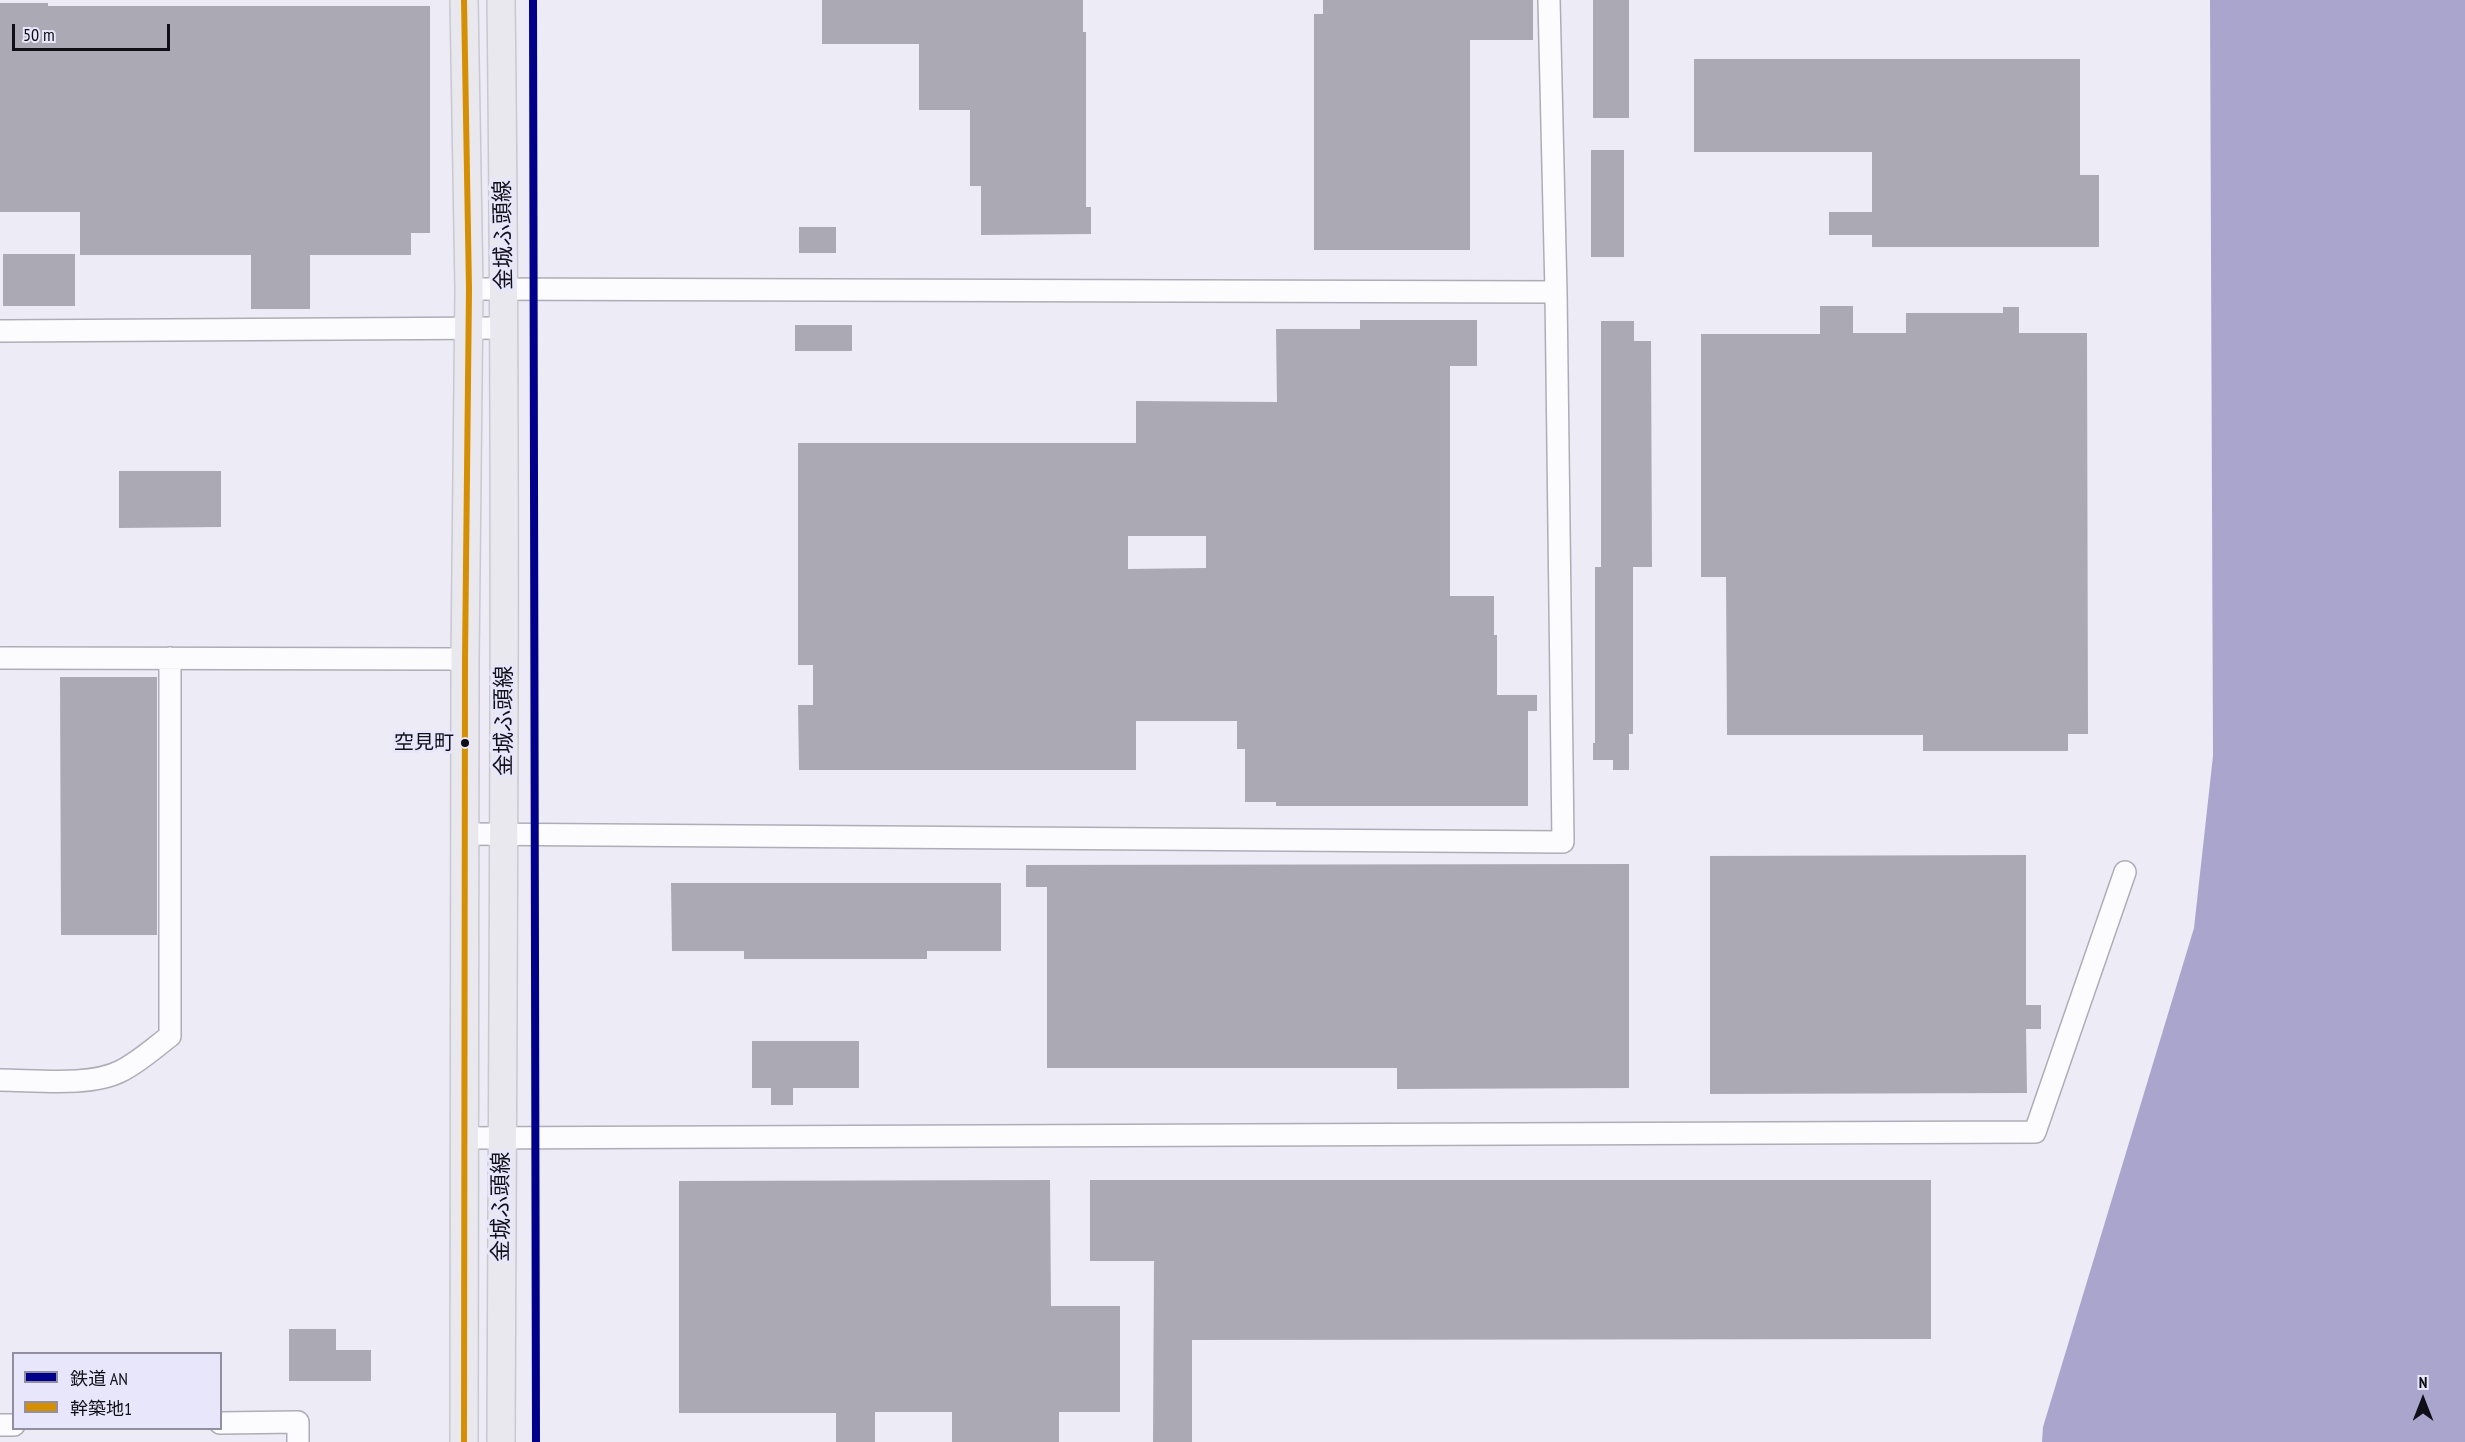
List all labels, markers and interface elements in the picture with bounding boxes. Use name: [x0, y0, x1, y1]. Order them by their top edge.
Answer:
scale bar: [15, 12, 172, 50]
text: 50 m: [23, 23, 55, 46]
street label: 金城ふ頭線: [490, 180, 518, 290]
street label: 金城ふ頭線: [492, 666, 518, 776]
place label: 空見町: [394, 731, 454, 755]
marker: 空見町: [459, 737, 471, 749]
street label: 金城ふ頭線: [489, 1152, 515, 1262]
legend: [12, 1352, 222, 1430]
text: 鉄道 AN: [70, 1367, 128, 1390]
north arrow: [2393, 1370, 2453, 1430]
text: N: [2419, 1372, 2427, 1392]
text: 幹築地1: [70, 1397, 132, 1420]

